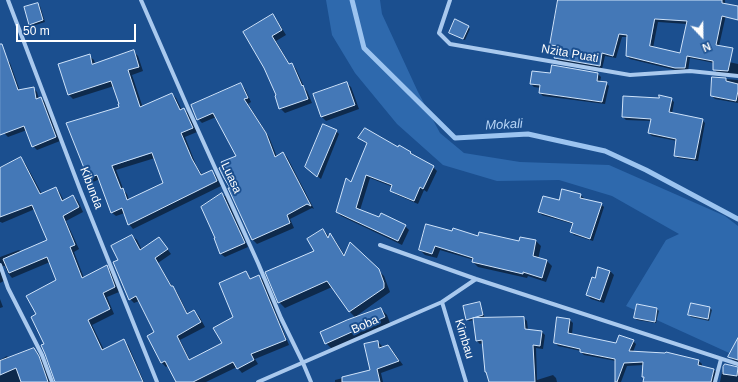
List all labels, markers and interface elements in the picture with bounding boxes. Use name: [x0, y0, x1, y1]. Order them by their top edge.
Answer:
scale bar: [18, 16, 138, 42]
north arrow: [682, 16, 722, 56]
text: 50 m: [23, 24, 50, 38]
text: N: [701, 40, 712, 54]
street label: Nzita Puati: [540, 42, 600, 66]
water label: Mokali: [485, 116, 523, 134]
street label: Luasa: [218, 160, 244, 196]
street label: Kibunda: [76, 165, 106, 211]
street label: Boba: [349, 313, 381, 337]
street label: Kimbau: [451, 317, 477, 361]

